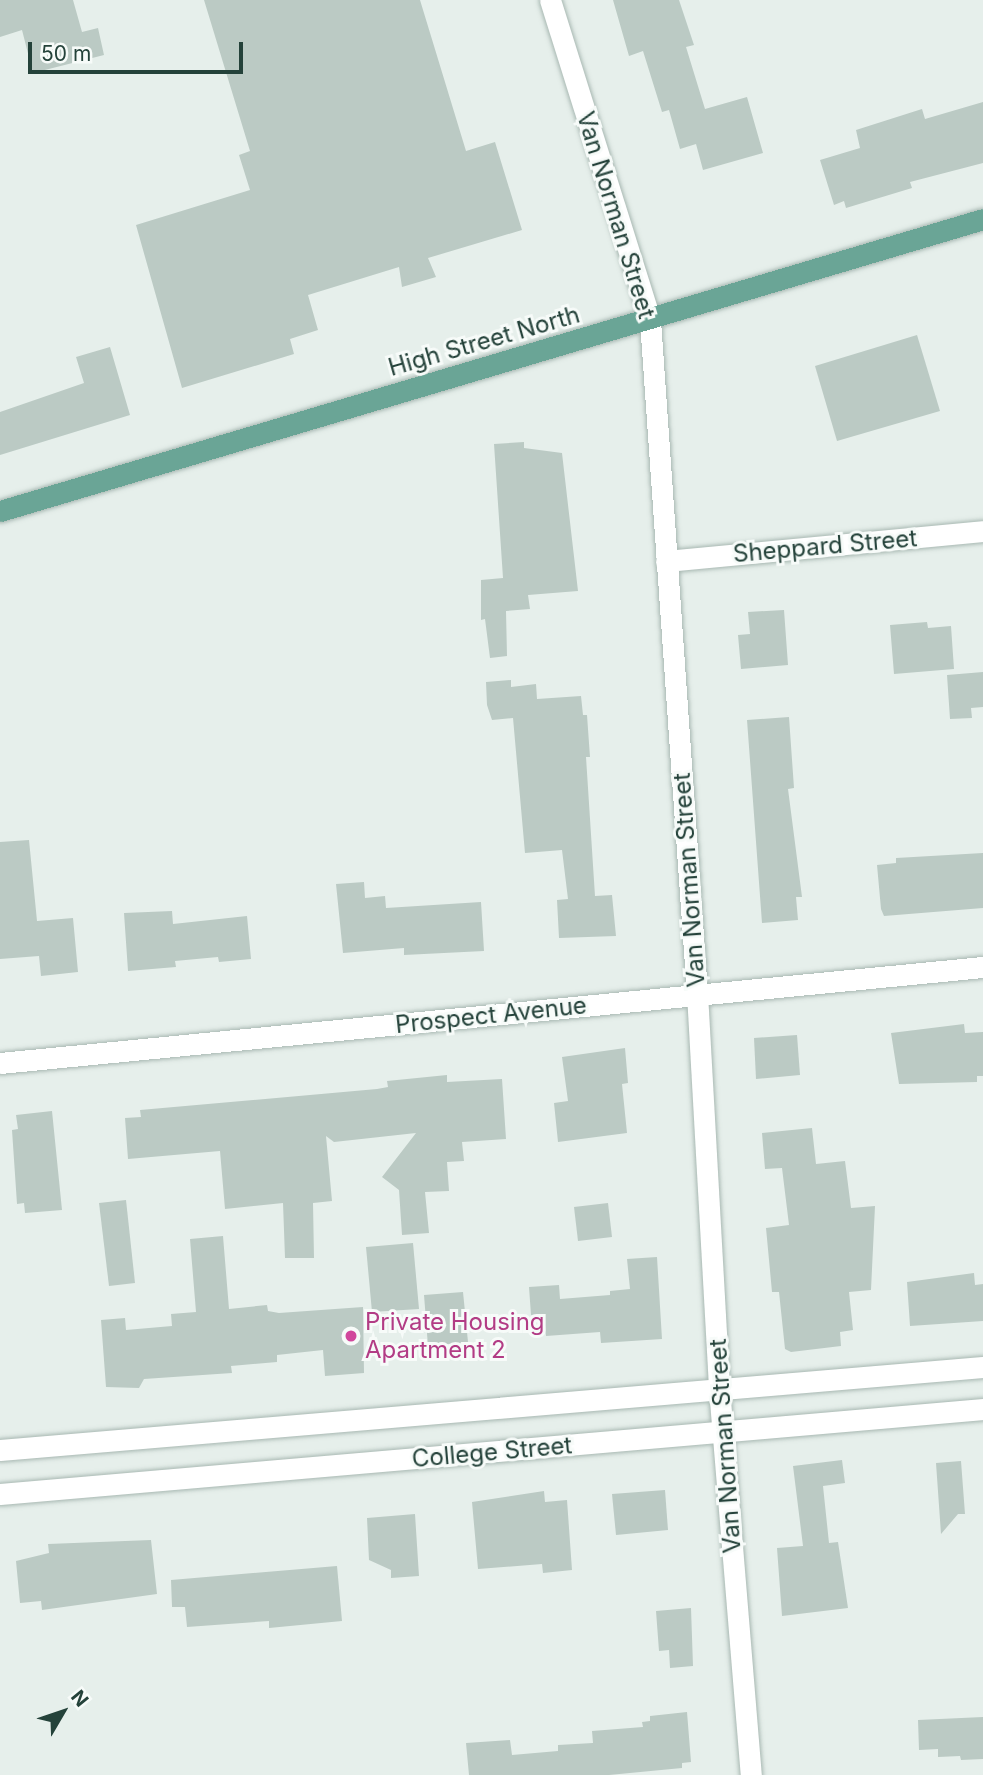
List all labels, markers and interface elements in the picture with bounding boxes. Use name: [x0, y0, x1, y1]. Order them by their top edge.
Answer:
scale bar: [32, 28, 247, 72]
text: 50 m: [41, 41, 91, 66]
street label: Van Norman Street: [571, 108, 661, 322]
street label: High Street North: [385, 300, 583, 382]
street label: Sheppard Street: [732, 524, 918, 568]
street label: Van Norman Street: [667, 772, 711, 988]
street label: Prospect Avenue: [394, 991, 588, 1039]
place label: Private Housing Apartment 2: [365, 1308, 545, 1364]
marker: Private Housing Apartment 2: [343, 1328, 359, 1344]
street label: Van Norman Street: [703, 1338, 747, 1554]
street label: College Street: [411, 1431, 573, 1473]
north arrow: [28, 1677, 98, 1747]
text: N: [66, 1686, 93, 1711]

